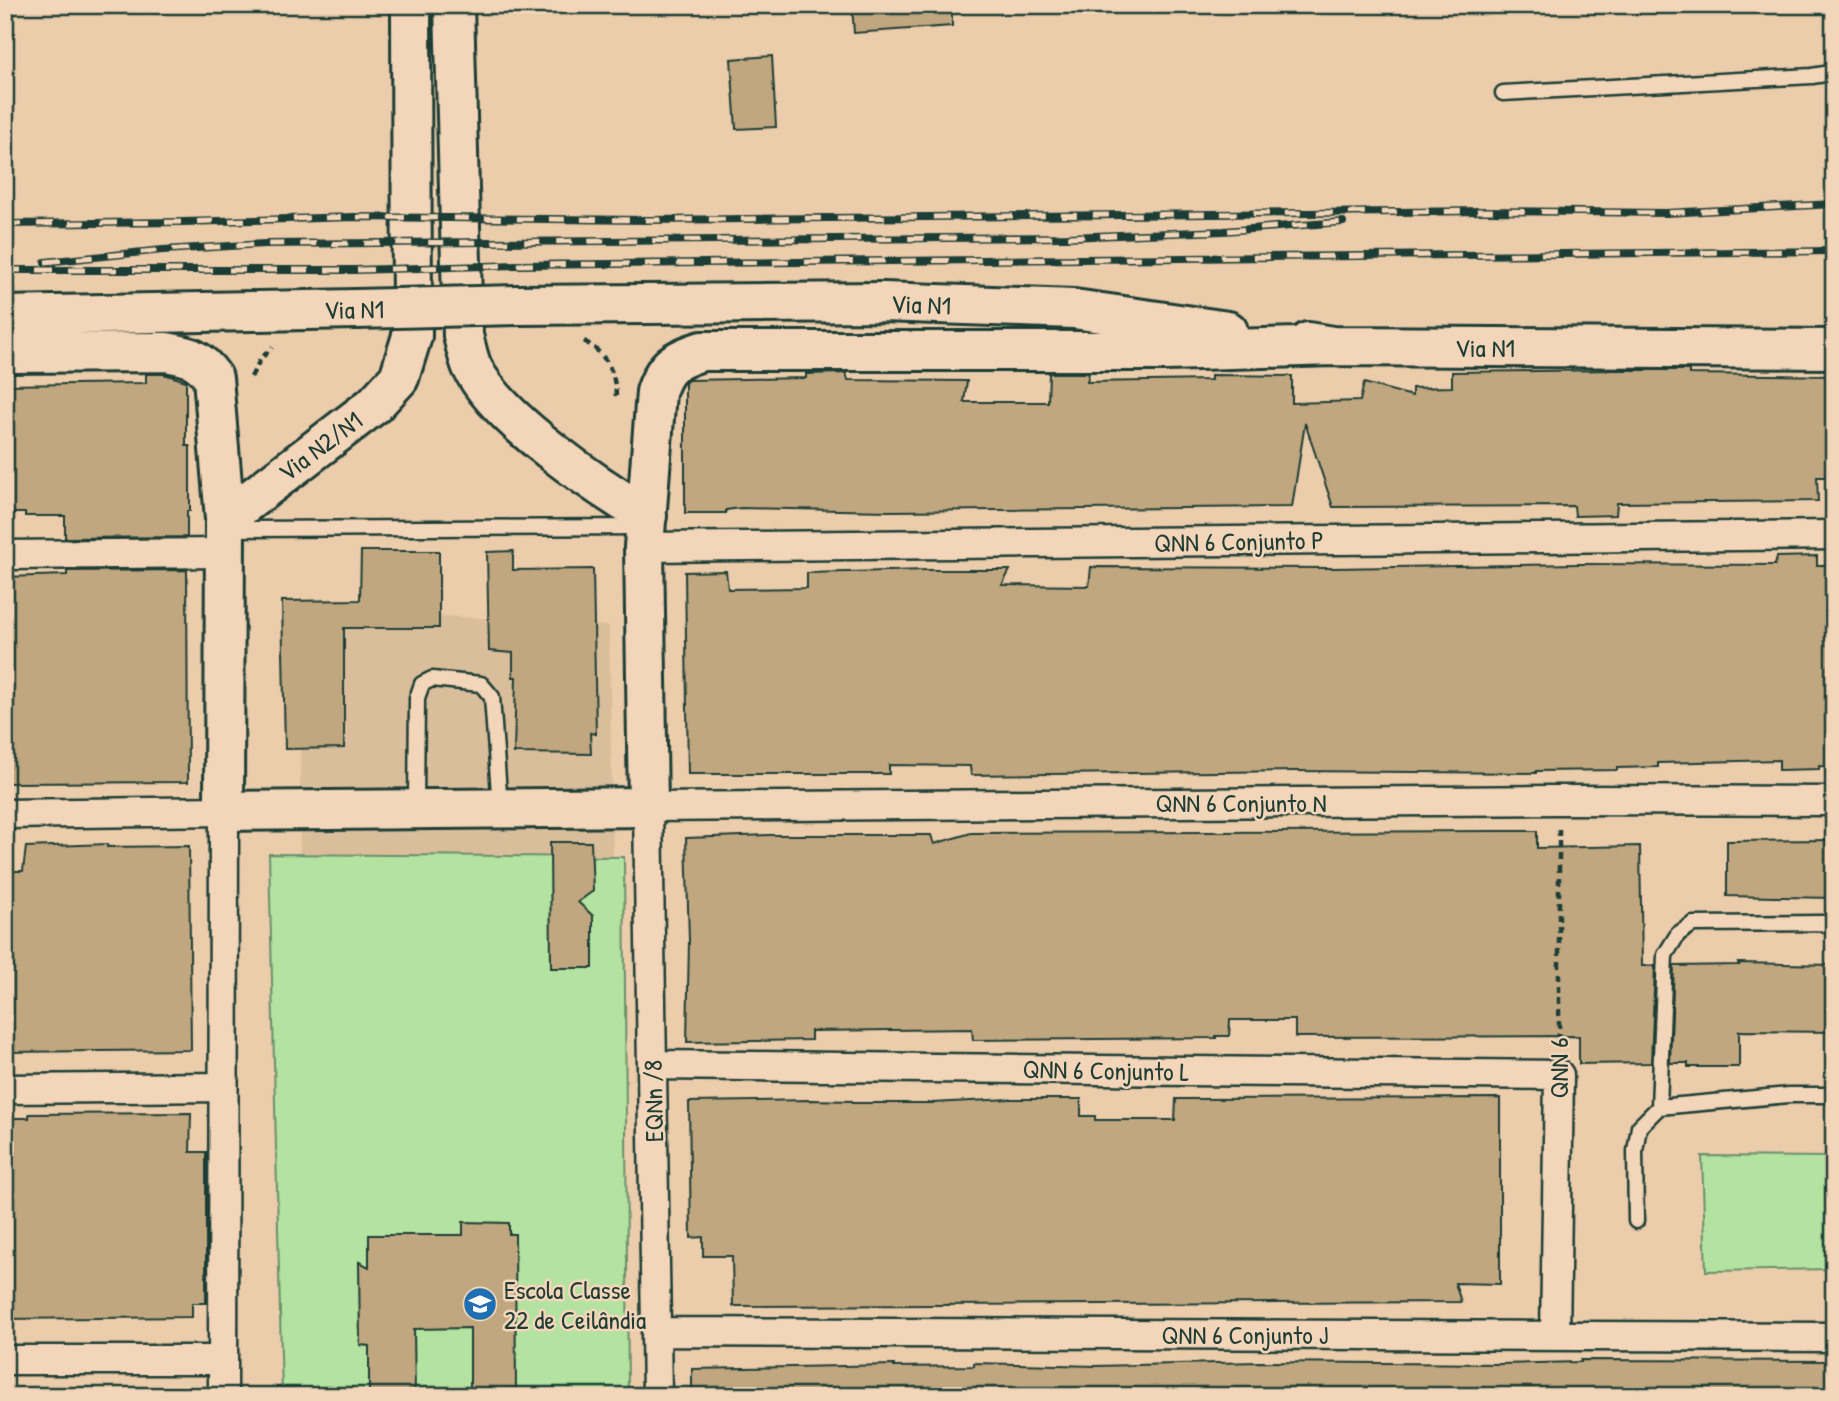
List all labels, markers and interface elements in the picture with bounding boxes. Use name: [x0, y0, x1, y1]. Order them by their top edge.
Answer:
street label: Via N1: [890, 285, 952, 323]
street label: Via N1: [324, 291, 384, 327]
street label: Via N1: [1455, 330, 1515, 365]
street label: Via N2/N1: [271, 403, 369, 489]
street label: QNN 6 Conjunto P: [1154, 522, 1324, 560]
street label: QNN 6 Conjunto N: [1155, 785, 1327, 820]
street label: QNN 6: [1541, 1037, 1576, 1099]
street label: QNN 6 Conjunto L: [1022, 1051, 1190, 1089]
street label: EQNn /8: [635, 1060, 671, 1142]
place label: Escola Classe 22 de Ceilândia: [504, 1272, 646, 1337]
school or university icon: Escola Classe 22 de Ceilândia: [461, 1285, 499, 1323]
street label: QNN 6 Conjunto J: [1162, 1317, 1328, 1352]

